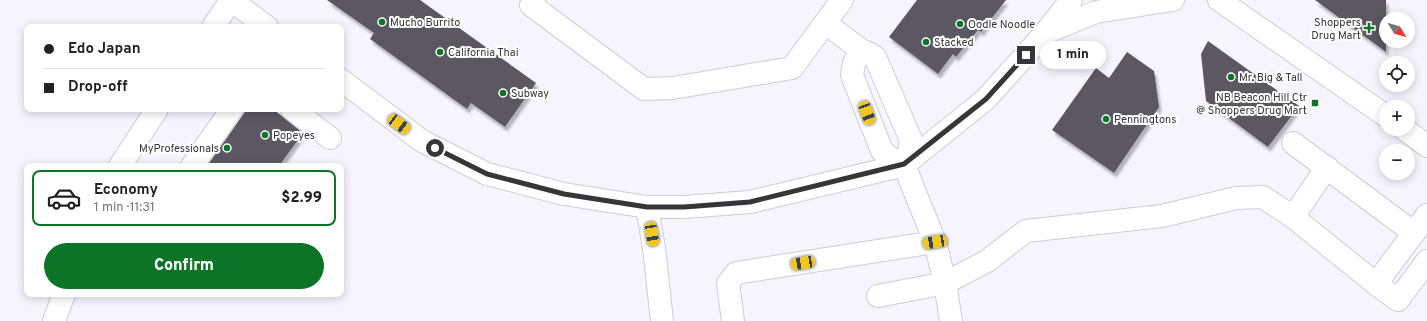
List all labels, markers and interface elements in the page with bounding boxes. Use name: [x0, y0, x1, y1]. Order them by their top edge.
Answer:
north arrow: [1379, 12, 1415, 48]
map controls: [1379, 12, 1415, 180]
place label: Mucho Burrito: [390, 16, 460, 30]
place label: Shoppers Drug Mart: [1311, 16, 1361, 43]
marker: Mucho Burrito: [377, 17, 387, 27]
place label: Oodle Noodle: [968, 18, 1035, 32]
marker: Oodle Noodle: [955, 19, 965, 29]
marker: Shoppers Drug Mart: [1364, 23, 1374, 33]
place label: Stacked: [934, 36, 974, 50]
marker: Stacked: [921, 37, 931, 47]
text: Edo Japan: [68, 40, 141, 59]
callout: 1 min: [1040, 41, 1106, 69]
place label: California Thai: [448, 46, 518, 60]
route end: [1017, 46, 1035, 64]
marker: California Thai: [435, 47, 445, 57]
text: 1 min: [1057, 47, 1089, 63]
button: locate: [1379, 56, 1415, 92]
place label: Mr. Big & Tall: [1239, 71, 1302, 85]
marker: Mr. Big & Tall: [1226, 72, 1236, 82]
text: Drop-off: [68, 78, 128, 97]
place label: Subway: [511, 87, 549, 101]
marker: Subway: [498, 88, 508, 98]
place label: NB Beacon Hill Ctr @ Shoppers Drug Mart: [1196, 91, 1308, 118]
marker: NB Beacon Hill Ctr @ Shoppers Drug Mart: [1310, 98, 1320, 108]
car: [857, 100, 877, 126]
button: +: [1379, 100, 1415, 136]
car: [386, 112, 412, 136]
place label: Penningtons: [1114, 113, 1176, 127]
marker: Penningtons: [1101, 114, 1111, 124]
place label: Popeyes: [273, 129, 315, 143]
marker: Popeyes: [260, 130, 270, 140]
route start: [426, 139, 444, 157]
place label: MyProfessionals: [139, 142, 219, 156]
marker: MyProfessionals: [222, 143, 232, 153]
button: −: [1379, 144, 1415, 180]
icon: car: [46, 180, 82, 216]
text: Economy: [94, 181, 158, 200]
text: $2.99: [281, 189, 322, 208]
text: 1 min · 11:31: [94, 200, 155, 216]
car: [644, 221, 660, 247]
car: [922, 234, 948, 250]
button: Confirm: [44, 243, 324, 289]
car: [790, 255, 816, 271]

